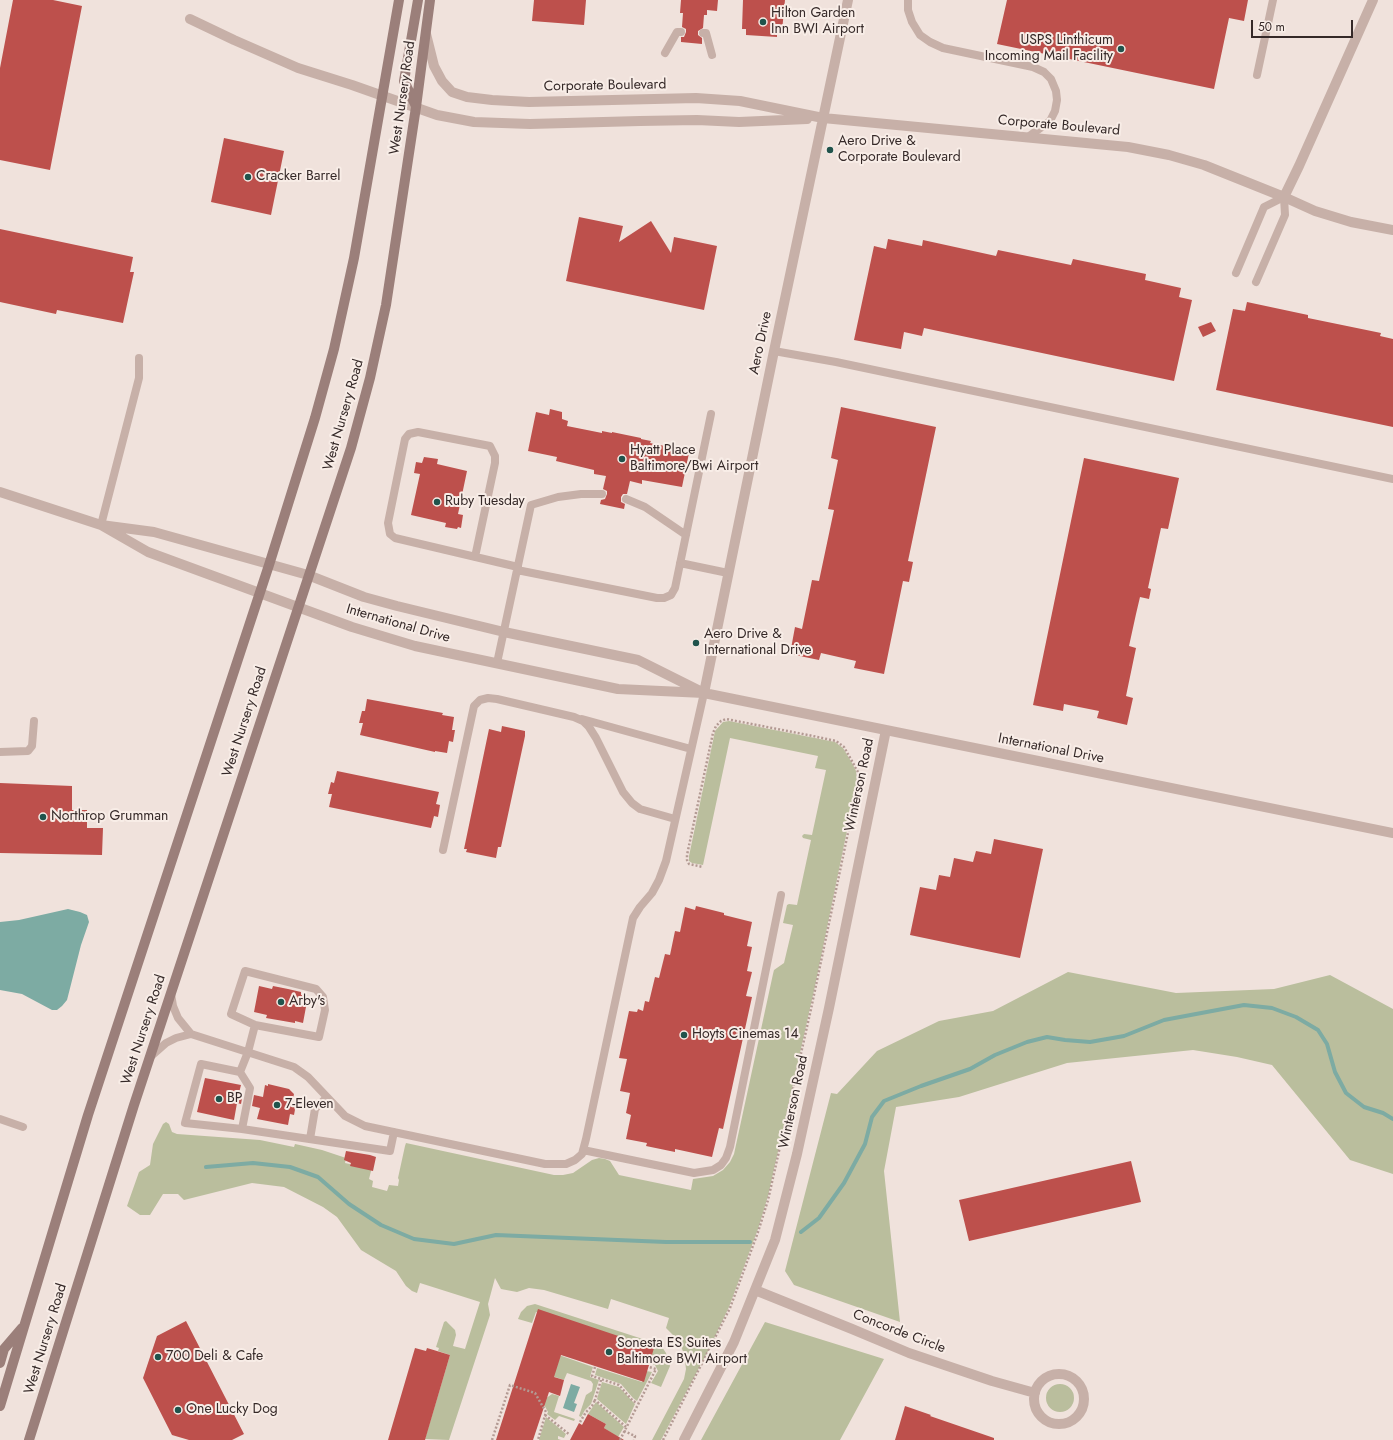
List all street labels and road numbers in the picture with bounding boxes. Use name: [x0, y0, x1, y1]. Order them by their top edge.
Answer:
street label: West Nursery Road: [387, 40, 419, 156]
street label: Corporate Boulevard: [544, 77, 666, 95]
street label: Corporate Boulevard: [997, 112, 1121, 140]
street label: Aero Drive: [746, 310, 776, 376]
street label: West Nursery Road: [320, 358, 368, 472]
street label: International Drive: [344, 601, 452, 647]
street label: West Nursery Road: [219, 665, 271, 779]
street label: International Drive: [997, 730, 1105, 768]
street label: Winterson Road: [842, 737, 878, 833]
street label: West Nursery Road: [118, 973, 170, 1087]
street label: Winterson Road: [776, 1054, 812, 1150]
street label: West Nursery Road: [21, 1282, 71, 1396]
street label: Concorde Circle: [850, 1307, 948, 1357]

